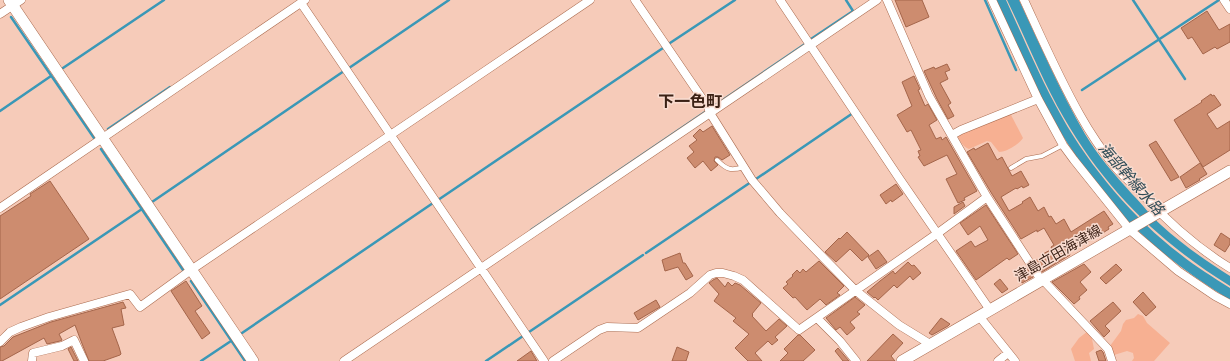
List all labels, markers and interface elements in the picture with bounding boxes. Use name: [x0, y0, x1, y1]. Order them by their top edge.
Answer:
district label: 下一色町: [658, 90, 722, 112]
water label: 海部幹線水路: [1094, 138, 1170, 221]
street label: 津島立田海津線: [1011, 220, 1105, 285]

